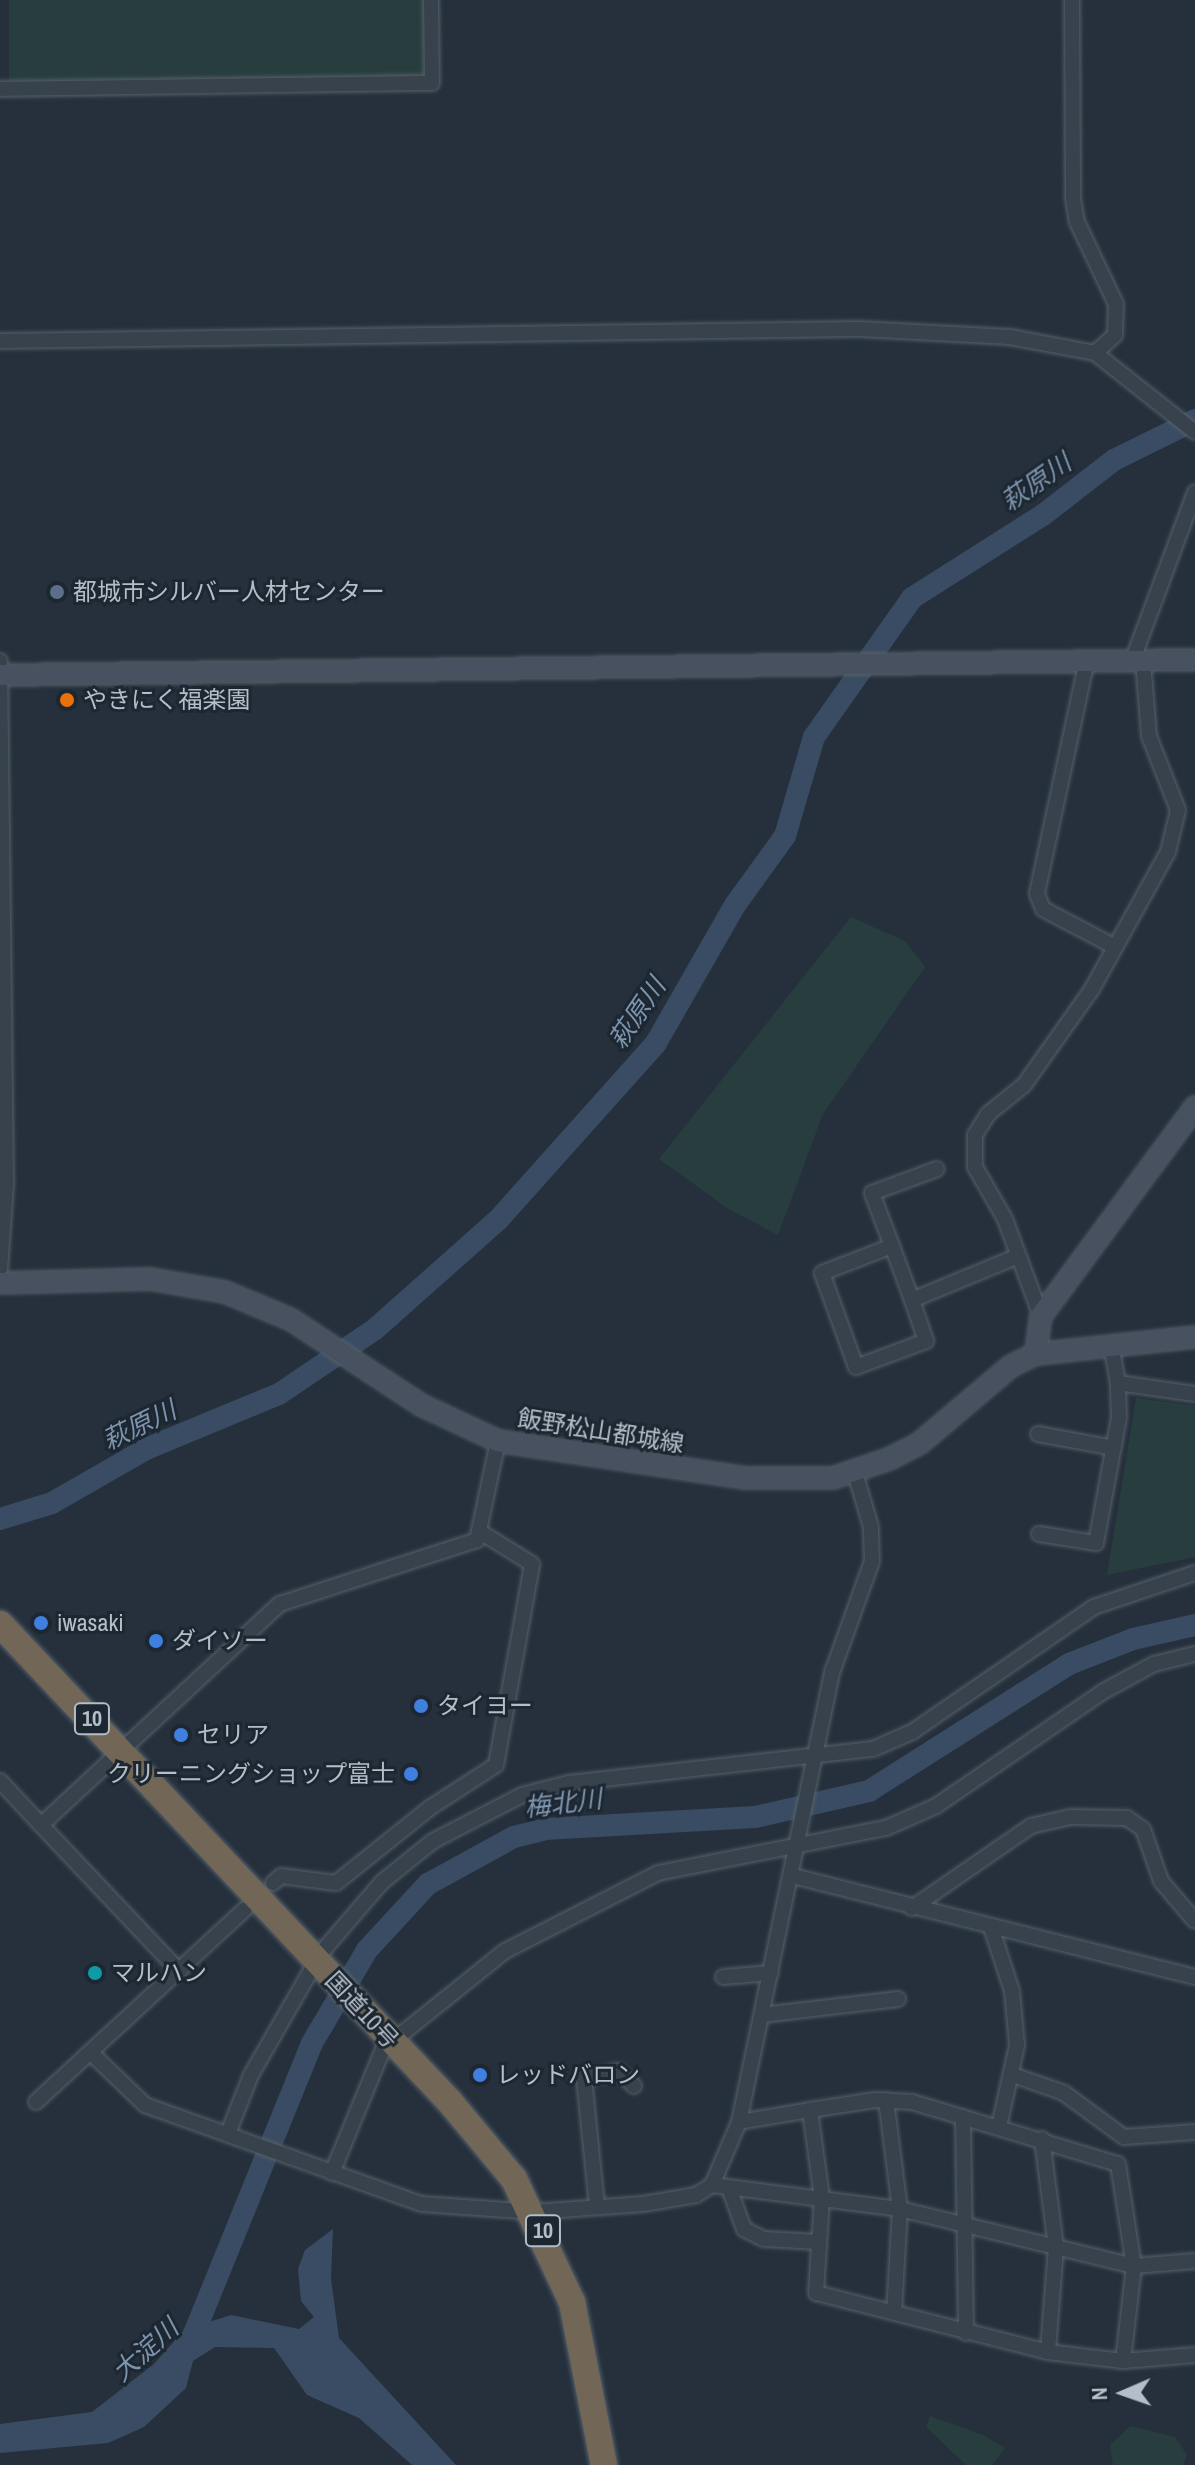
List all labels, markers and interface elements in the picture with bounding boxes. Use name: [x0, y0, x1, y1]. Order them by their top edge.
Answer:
water label: 萩原川: [995, 447, 1077, 517]
place label: 都城市シルバー人材センター: [73, 578, 385, 606]
marker: 都城市シルバー人材センター: [48, 583, 66, 601]
place label: やきにく福楽園: [83, 686, 251, 714]
marker: やきにく福楽園: [58, 691, 76, 709]
water label: 萩原川: [602, 972, 672, 1054]
water label: 萩原川: [97, 1394, 181, 1456]
street label: 飯野松山都城線: [516, 1404, 686, 1458]
place label: iwasaki: [57, 1609, 124, 1637]
marker: iwasaki: [32, 1614, 50, 1632]
place label: ダイソー: [172, 1627, 268, 1655]
marker: ダイソー: [147, 1632, 165, 1650]
place label: タイヨー: [437, 1692, 533, 1720]
marker: タイヨー: [412, 1697, 430, 1715]
road number: 10: [72, 1701, 112, 1737]
place label: セリア: [197, 1721, 269, 1749]
marker: セリア: [172, 1726, 190, 1744]
place label: クリーニングショップ富士: [107, 1760, 395, 1788]
marker: クリーニングショップ富士: [402, 1765, 420, 1783]
water label: 梅北川: [522, 1783, 604, 1823]
place label: マルハン: [111, 1959, 207, 1987]
marker: マルハン: [86, 1964, 104, 1982]
street label: 国道10号: [319, 1966, 405, 2054]
place label: レッドバロン: [496, 2061, 640, 2089]
marker: レッドバロン: [471, 2066, 489, 2084]
road number: 10: [523, 2213, 563, 2249]
water label: 大淀川: [106, 2312, 184, 2388]
north arrow: [1083, 2353, 1163, 2433]
text: N: [1084, 2387, 1114, 2401]

